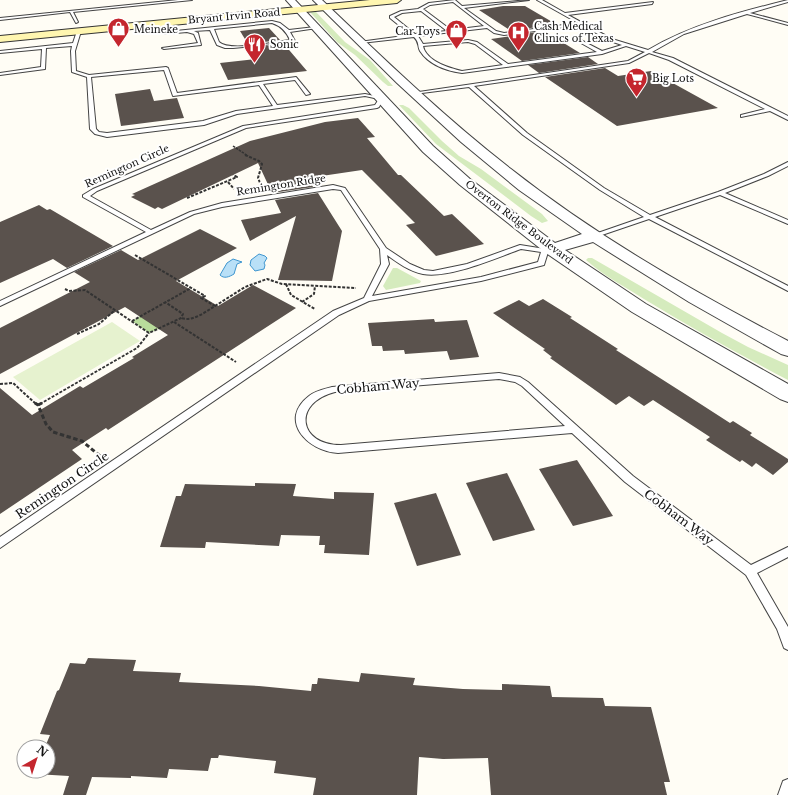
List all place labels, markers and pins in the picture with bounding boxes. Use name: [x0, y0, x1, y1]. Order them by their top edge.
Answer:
shop icon: Meineke: [106, 16, 132, 49]
shop icon: Car Toys: [443, 18, 469, 51]
hospital icon: Cash Medical Clinics of Texas: [505, 19, 531, 52]
place label: Cash Medical Clinics of Texas: [534, 20, 614, 45]
place label: Meineke: [134, 23, 178, 36]
place label: Car Toys: [395, 25, 440, 38]
restaurant icon: Sonic: [241, 31, 267, 64]
place label: Sonic: [270, 38, 299, 51]
supermarket icon: Big Lots: [624, 65, 650, 98]
place label: Big Lots: [652, 72, 694, 85]

